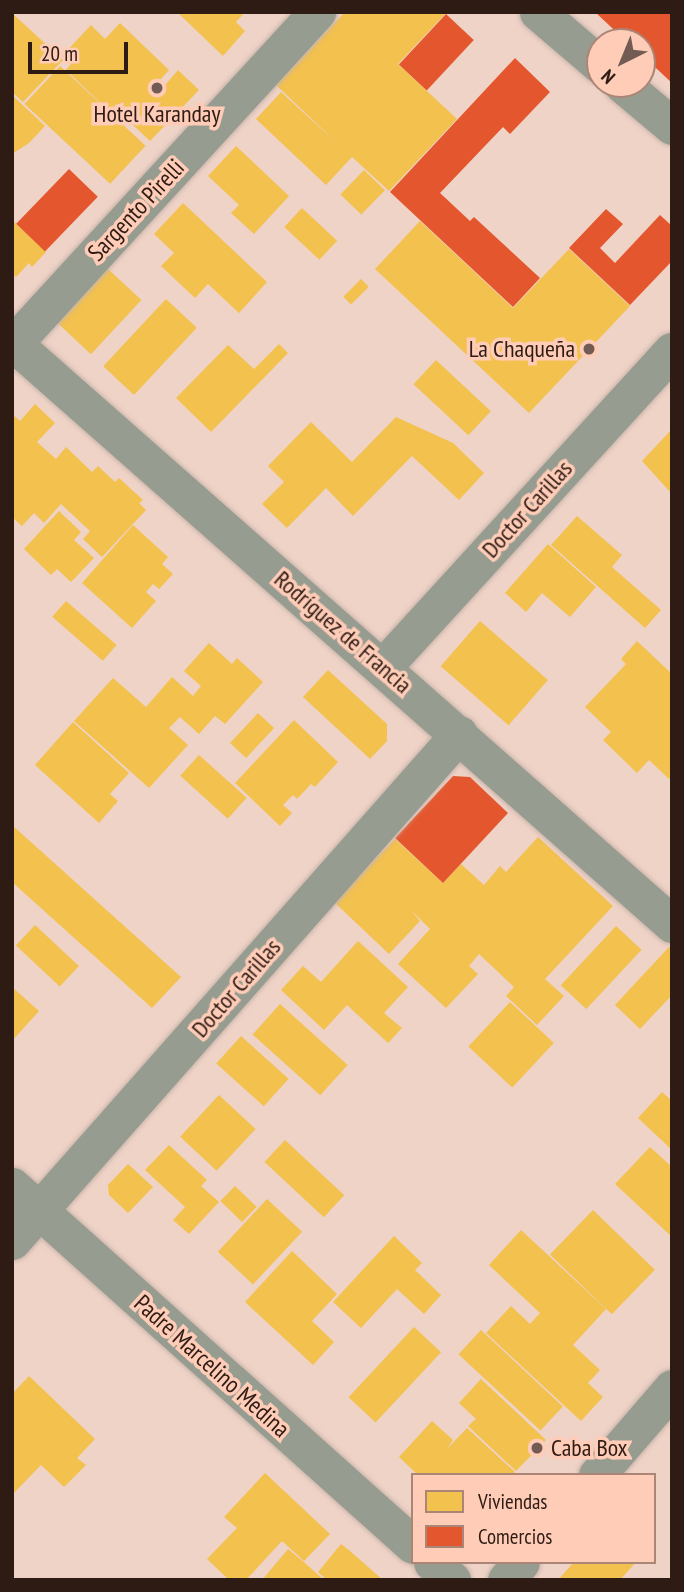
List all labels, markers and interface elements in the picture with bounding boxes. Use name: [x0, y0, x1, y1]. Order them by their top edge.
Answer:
scale bar: [32, 28, 131, 72]
north arrow: [586, 28, 656, 98]
text: 20 m: [41, 40, 78, 67]
text: N: [596, 65, 620, 89]
marker: Hotel Karanday: [149, 80, 165, 96]
place label: Hotel Karanday: [94, 100, 220, 128]
street label: Sargento Pirelli: [82, 153, 190, 267]
place label: La Chaqueña: [469, 335, 575, 363]
marker: La Chaqueña: [581, 341, 597, 357]
street label: Doctor Carillas: [476, 454, 578, 564]
street label: Rodríguez de Francia: [268, 564, 418, 700]
street label: Doctor Carillas: [185, 933, 287, 1043]
street label: Padre Marcelino Medina: [128, 1289, 296, 1443]
place label: Caba Box: [551, 1434, 627, 1462]
marker: Caba Box: [529, 1440, 545, 1456]
legend: [411, 1473, 656, 1564]
text: Viviendas: [478, 1488, 547, 1515]
text: Comercios: [478, 1523, 552, 1550]

